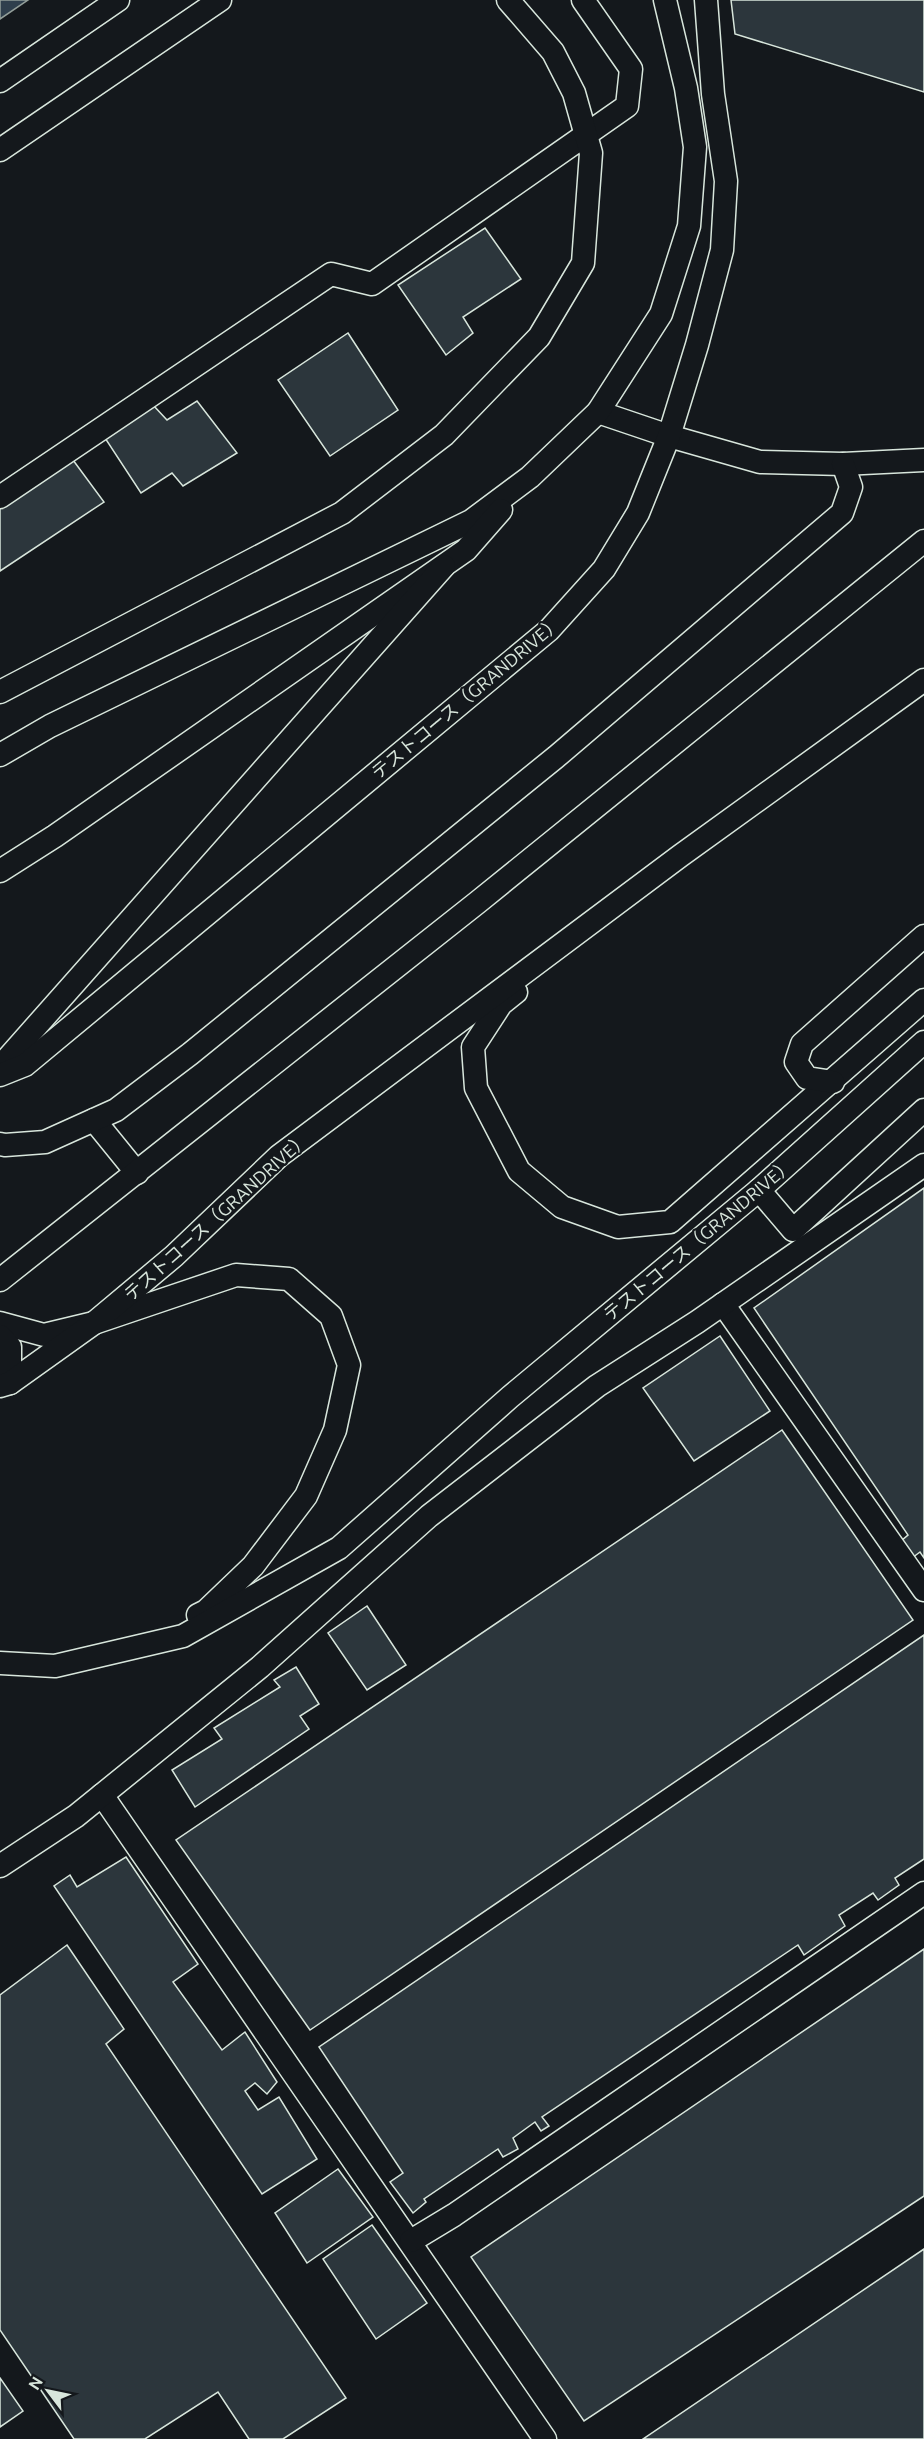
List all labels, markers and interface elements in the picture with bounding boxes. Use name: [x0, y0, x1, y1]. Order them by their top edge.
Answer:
street label: テストコース（GRANDRIVE）: [367, 612, 565, 782]
street label: テストコース（GRANDRIVE）: [120, 1128, 312, 1304]
street label: テストコース（GRANDRIVE）: [599, 1154, 797, 1324]
north arrow: [18, 2361, 78, 2421]
text: N: [24, 2373, 46, 2393]

